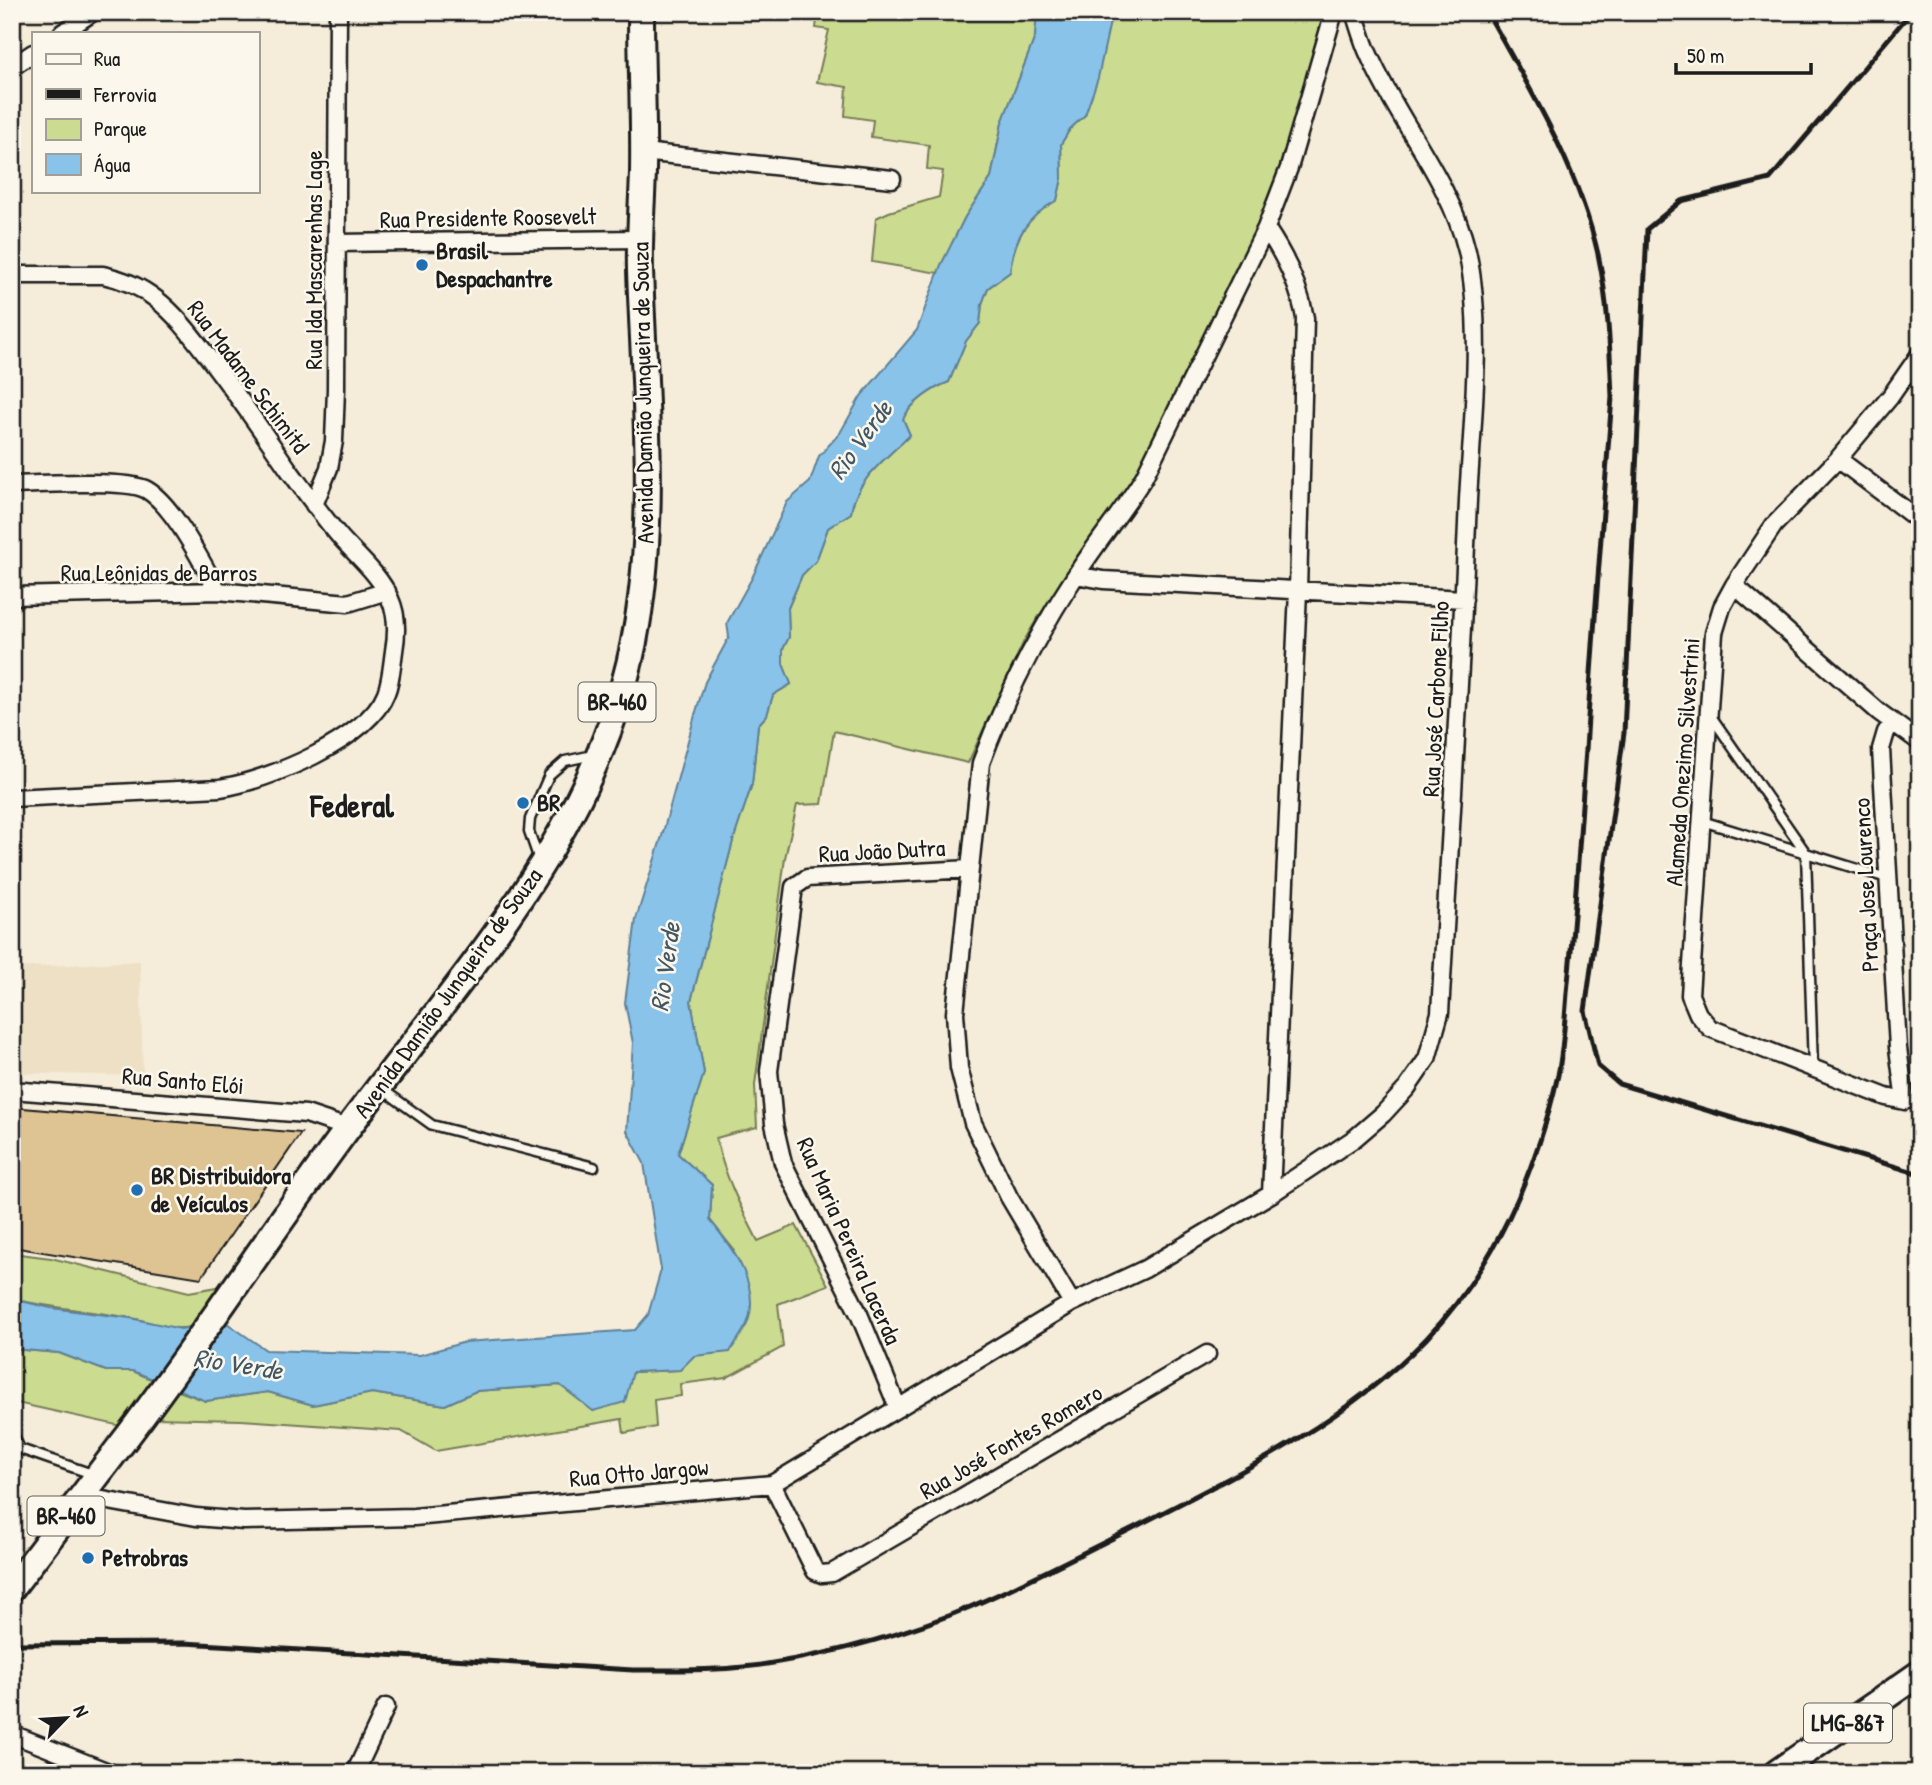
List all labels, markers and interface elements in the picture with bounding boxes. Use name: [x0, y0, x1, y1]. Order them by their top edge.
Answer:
legend: [32, 32, 259, 192]
scale bar: [1676, 32, 1811, 76]
text: 50 m: [1687, 41, 1724, 70]
text: Rua: [94, 44, 120, 73]
text: Ferrovia: [93, 80, 156, 109]
text: Parque: [94, 114, 147, 143]
text: Água: [94, 150, 130, 179]
street label: Rua Ida Mascarenhas Lage: [297, 150, 329, 370]
street label: Rua Presidente Roosevelt: [380, 199, 597, 235]
place label: Brasil Despachantre: [436, 234, 553, 295]
street label: Avenida Damião Junqueira de Souza: [623, 242, 661, 544]
marker: Brasil Despachantre: [414, 257, 430, 273]
street label: Rua Madame Schimitd: [181, 293, 317, 460]
water label: Rio Verde: [819, 392, 901, 486]
street label: Rua Leônidas de Barros: [61, 556, 257, 588]
street label: Rua José Carbone Filho: [1414, 600, 1456, 798]
street label: Alameda Onezimo Silvestrini: [1657, 637, 1707, 887]
road number: BR-460: [578, 682, 656, 722]
district label: Federal: [309, 784, 395, 827]
place label: BR: [537, 786, 560, 818]
marker: BR: [515, 795, 531, 811]
street label: Praça Jose Lourenco: [1844, 797, 1886, 973]
street label: Rua João Dutra: [818, 831, 946, 869]
street label: Avenida Damião Junqueira de Souza: [345, 861, 549, 1124]
water label: Rio Verde: [641, 919, 688, 1014]
street label: Rua Santo Elói: [121, 1059, 245, 1101]
street label: Rua Maria Pereira Lacerda: [790, 1132, 910, 1349]
place label: BR Distribuidora de Veículos: [151, 1159, 292, 1219]
marker: BR Distribuidora de Veículos: [129, 1182, 145, 1198]
water label: Rio Verde: [191, 1339, 287, 1388]
street label: Rua José Fontes Romero: [913, 1376, 1108, 1506]
street label: Rua Otto Jargow: [568, 1450, 710, 1494]
road number: BR-460: [28, 1497, 104, 1536]
place label: Petrobras: [102, 1541, 188, 1573]
marker: Petrobras: [80, 1550, 96, 1566]
north arrow: [32, 1684, 102, 1754]
text: N: [67, 1701, 95, 1721]
road number: LMG-867: [1804, 1704, 1892, 1742]

